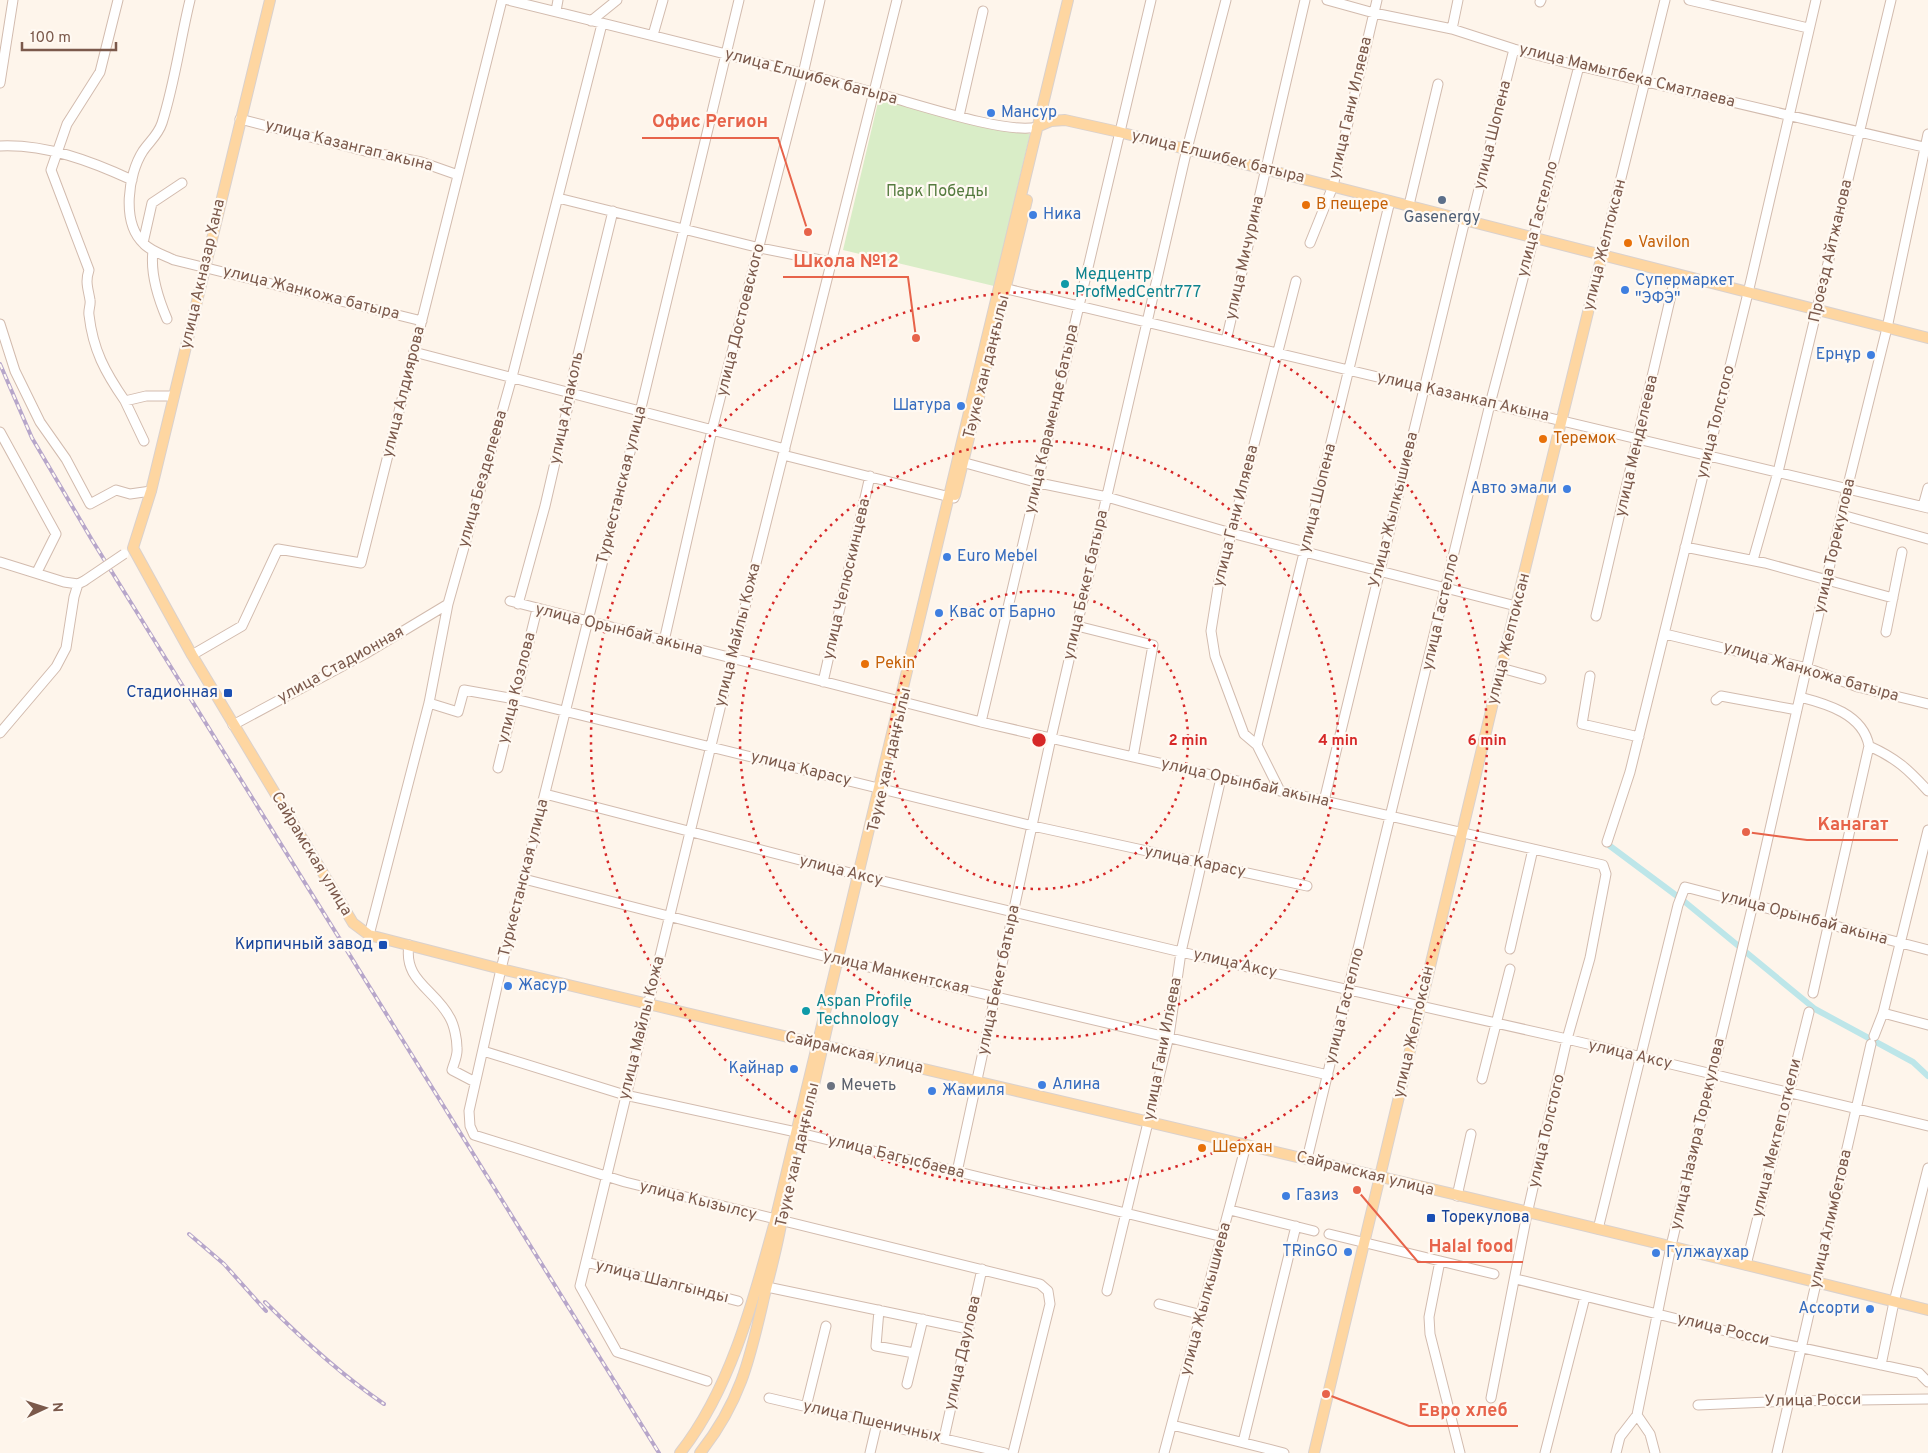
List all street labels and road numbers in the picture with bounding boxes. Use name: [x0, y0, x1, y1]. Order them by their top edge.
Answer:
street label: улица Гани Иляева: [1325, 35, 1377, 181]
street label: улица Мамытбека Сматлаева: [1517, 39, 1737, 113]
street label: улица Елшибек батыра: [723, 44, 899, 110]
street label: улица Шопена: [1470, 78, 1516, 192]
street label: улица Казангап акына: [263, 115, 435, 177]
street label: улица Елшибек батыра: [1129, 126, 1307, 188]
street label: улица Гастелло: [1513, 159, 1563, 279]
street label: улица Желтоксан: [1579, 177, 1631, 313]
street label: Проезд Айтжанова: [1805, 178, 1857, 324]
street label: улица Мичурина: [1221, 194, 1269, 322]
street label: улица Акназар Хана: [176, 197, 230, 351]
street label: улица Достоевского: [712, 242, 770, 398]
street label: улица Жанкожа батыра: [220, 261, 402, 325]
street label: Тәуке хан даңғылы: [959, 293, 1015, 441]
street label: улица Караменде батыра: [1020, 322, 1084, 516]
street label: улица Алдиярова: [378, 324, 430, 460]
street label: улица Алаколь: [545, 350, 589, 466]
street label: улица Толстого: [1692, 363, 1740, 481]
street label: улица Казанкап Акына: [1375, 367, 1551, 427]
street label: улица Менделеева: [1611, 373, 1663, 519]
street label: Туркестанская улица: [593, 404, 651, 566]
street label: улица Безделеева: [454, 408, 512, 550]
street label: Улица Жылкышиева: [1365, 430, 1423, 590]
street label: улица Шопена: [1295, 441, 1341, 555]
street label: улица Гани Иляева: [1209, 443, 1263, 589]
street label: улица Торекулова: [1810, 477, 1860, 615]
street label: улица Челюскинцева: [819, 496, 875, 662]
street label: улица Бекет батыра: [1059, 508, 1113, 662]
street label: улица Гастелло: [1418, 552, 1464, 672]
street label: улица Майлы Кожа: [710, 561, 766, 709]
street label: улица Желтоксан: [1483, 571, 1535, 707]
street label: улица Орынбай акына: [533, 599, 705, 661]
street label: улица Стадионная: [274, 622, 408, 708]
street label: улица Козлова: [494, 630, 540, 746]
street label: улица Жанкожа батыра: [1721, 637, 1901, 707]
street label: Тәуке хан даңғылы: [864, 686, 916, 834]
street label: улица Карасу: [749, 747, 853, 791]
street label: улица Орынбай акына: [1159, 754, 1331, 812]
street label: Сайрамская улица: [266, 788, 356, 920]
street label: Туркестанская улица: [495, 797, 553, 959]
street label: улица Карасу: [1143, 842, 1247, 882]
street label: улица Аксу: [797, 851, 885, 891]
street label: улица Орынбай акына: [1718, 886, 1890, 950]
street label: улица Бекет батыра: [973, 903, 1025, 1057]
street label: улица Аксу: [1191, 945, 1279, 983]
street label: улица Манкентская: [821, 946, 971, 1000]
street label: улица Гастелло: [1321, 946, 1369, 1066]
street label: улица Майлы Кожа: [614, 954, 670, 1102]
street label: улица Желтоксан: [1389, 964, 1439, 1100]
street label: улица Гани Иляева: [1139, 976, 1187, 1122]
street label: Сайрамская улица: [783, 1027, 925, 1079]
street label: улица Аксу: [1586, 1036, 1674, 1074]
street label: улица Назира Торекулова: [1666, 1036, 1730, 1232]
street label: улица Мектеп откели: [1748, 1057, 1806, 1219]
street label: улица Толстого: [1524, 1072, 1570, 1190]
street label: Тәуке хан даңғылы: [772, 1081, 824, 1229]
street label: улица Багысбаева: [826, 1130, 966, 1184]
street label: Сайрамская улица: [1294, 1147, 1436, 1201]
street label: улица Алимбетова: [1805, 1148, 1857, 1290]
street label: улица Кызылсу: [637, 1177, 759, 1225]
street label: улица Жылкышиева: [1176, 1220, 1236, 1378]
street label: улица Шалгынды: [593, 1256, 731, 1308]
street label: улица Даулова: [940, 1294, 986, 1412]
street label: улица Росси: [1675, 1309, 1771, 1351]
street label: Улица Росси: [1764, 1390, 1862, 1412]
street label: улица Пшеничных: [801, 1396, 943, 1448]

